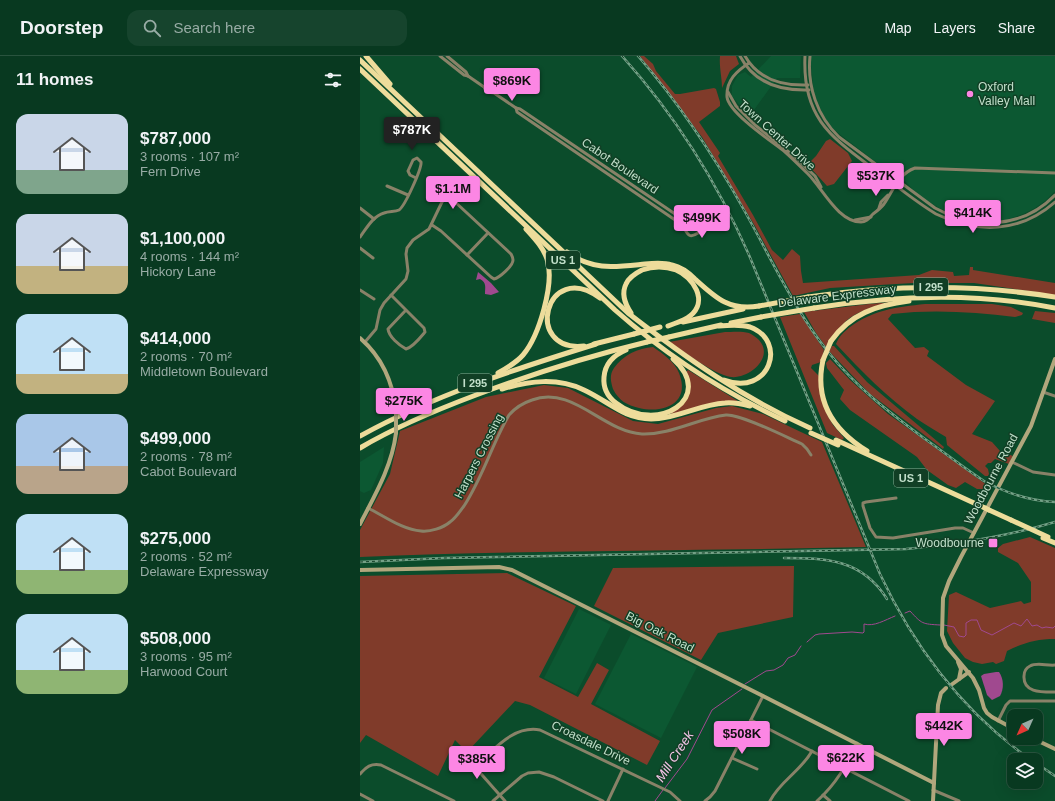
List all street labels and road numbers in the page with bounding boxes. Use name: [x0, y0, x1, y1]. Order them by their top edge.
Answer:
street label: Town Center Drive: [736, 97, 819, 173]
street label: Cabot Boulevard: [579, 135, 661, 197]
road number: US 1: [546, 251, 580, 269]
road number: I 295: [914, 278, 948, 296]
street label: Delaware Expressway: [777, 282, 897, 310]
road number: I 295: [458, 374, 492, 392]
street label: Harpers Crossing: [452, 411, 506, 501]
street label: Woodbourne Road: [961, 431, 1021, 527]
road number: US 1: [894, 469, 928, 487]
street label: Big Oak Road: [624, 609, 696, 655]
street label: Croasdale Drive: [549, 718, 633, 768]

